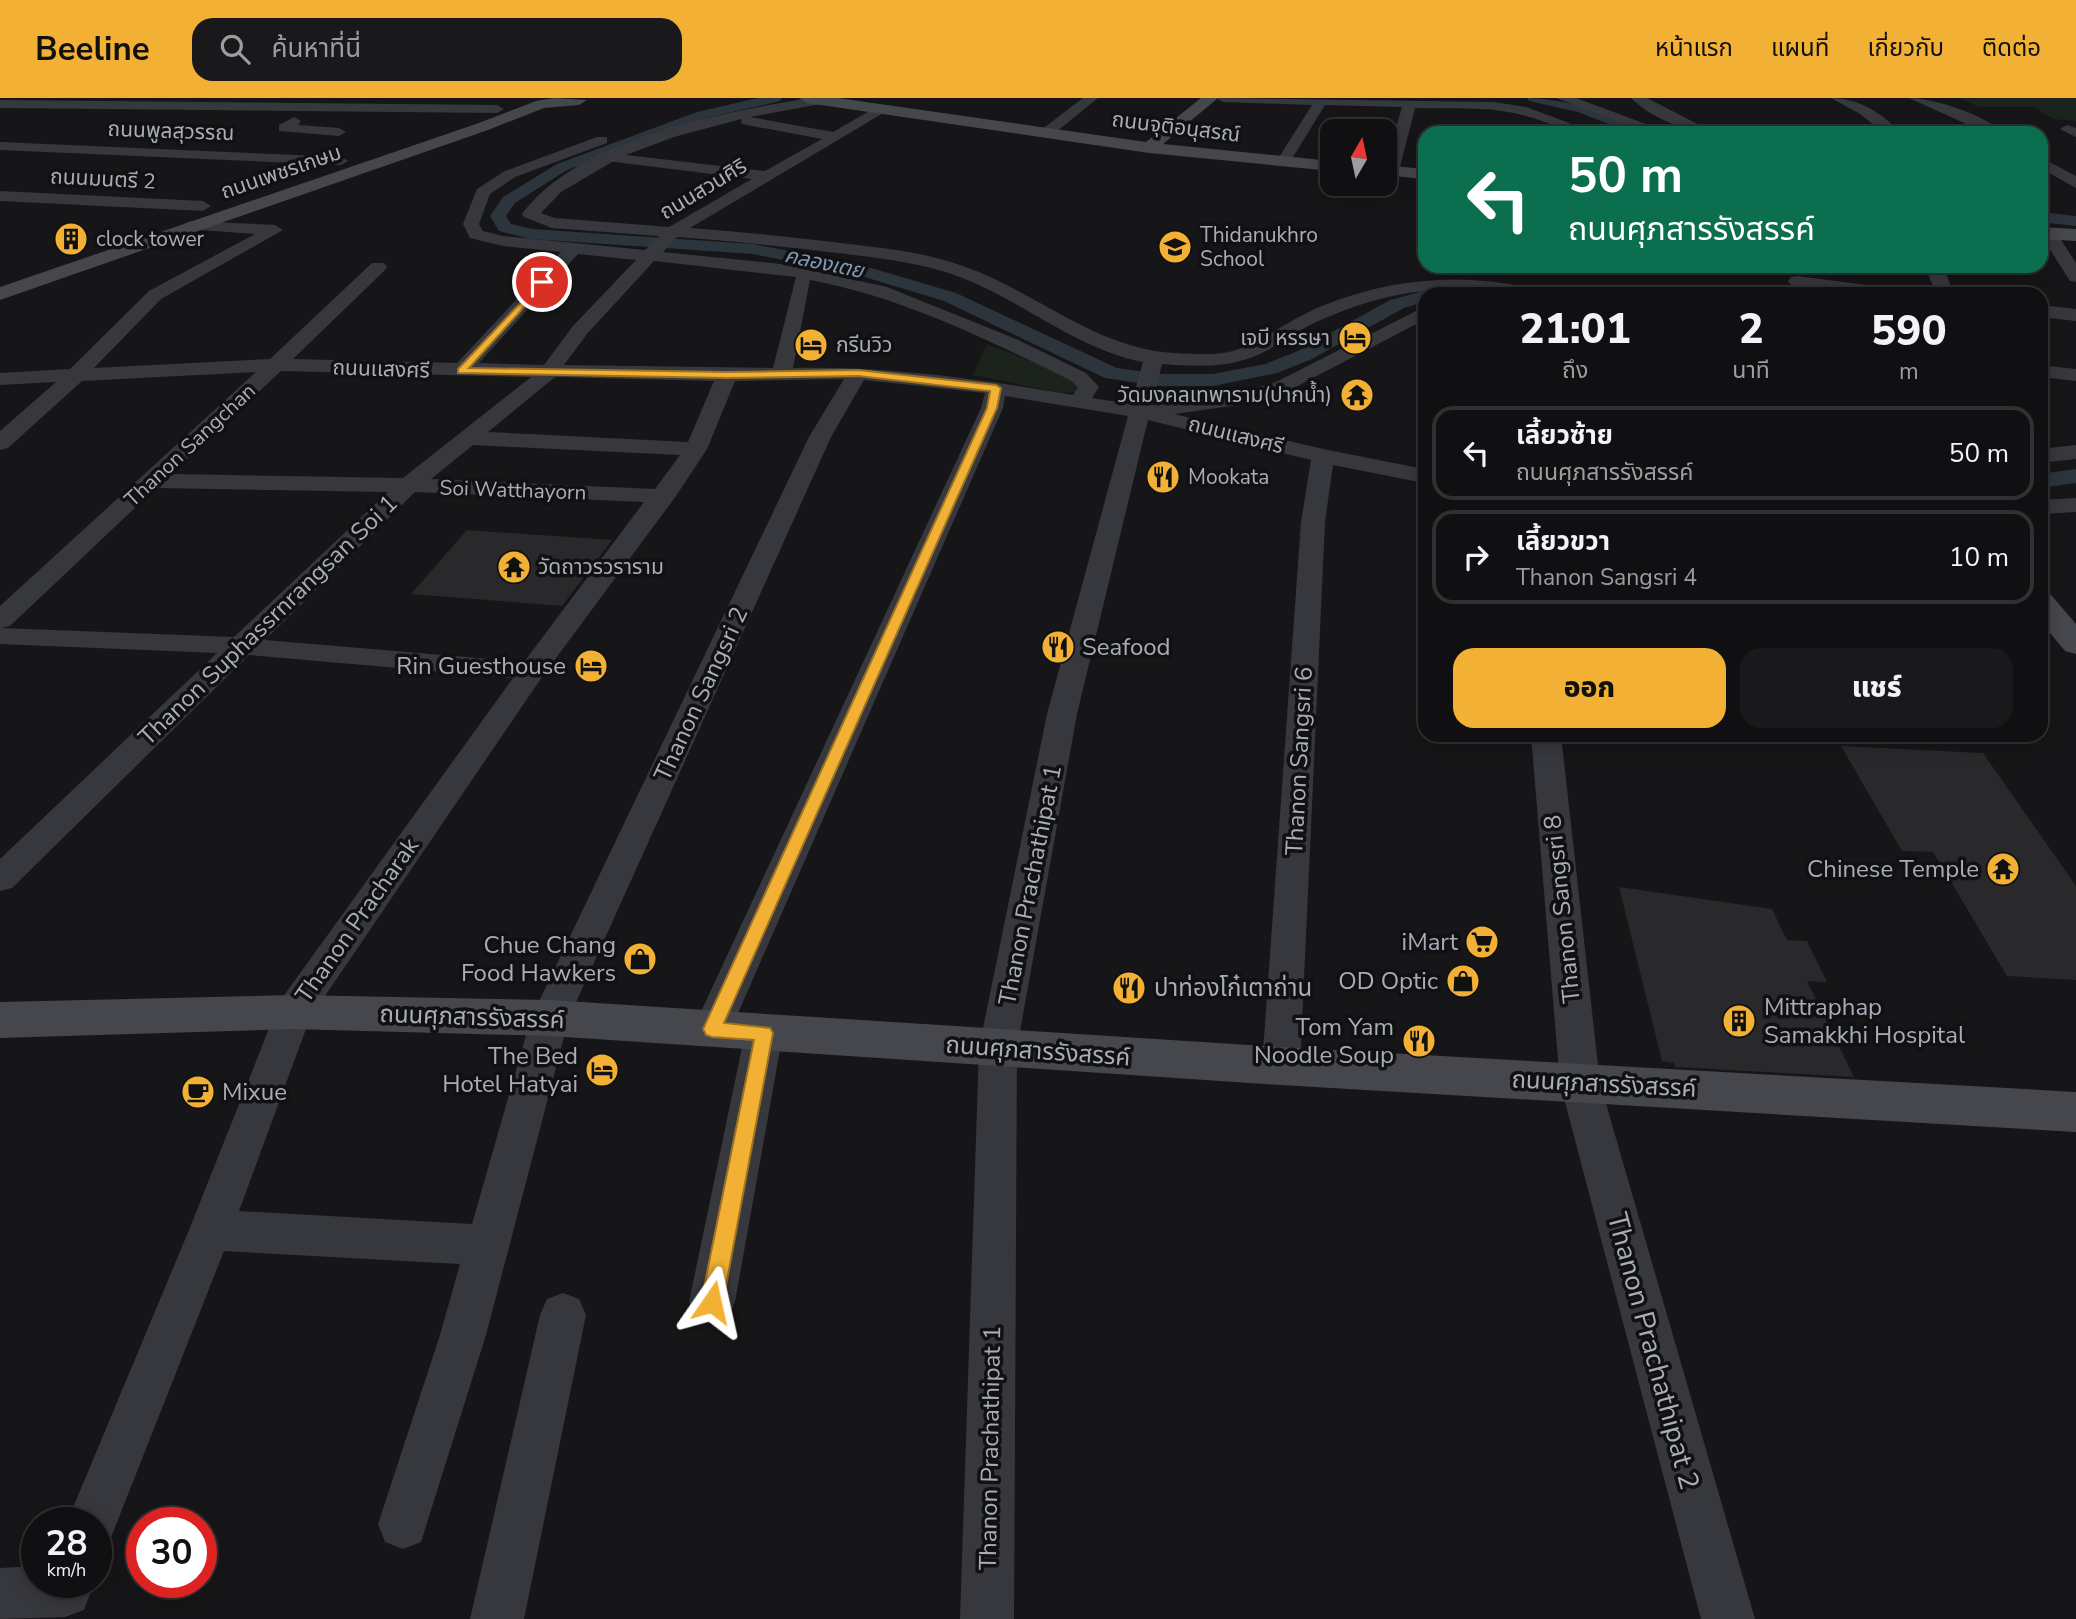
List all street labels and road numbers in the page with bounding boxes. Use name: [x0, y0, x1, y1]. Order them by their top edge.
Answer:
street label: ถนนจุติอนุสรณ์: [1110, 105, 1242, 149]
street label: ถนนพูลสุวรรณ: [107, 115, 235, 147]
street label: ถนนเพชรเกษม: [217, 138, 345, 206]
street label: ถนนสวนศิริ: [654, 152, 752, 226]
street label: ถนนมนตรี 2: [49, 162, 157, 196]
street label: ถนนเเสงศรี: [332, 353, 430, 385]
street label: Thanon Sangchan: [118, 377, 262, 513]
street label: ถนนเเสงศรี: [1185, 410, 1287, 460]
street label: Soi Watthayorn: [439, 473, 587, 507]
street label: Thanon Suphassrnrangsan Soi 1: [131, 487, 405, 753]
street label: Thanon Sangsri 2: [647, 602, 755, 786]
street label: Thanon Sangsri 6: [1278, 666, 1320, 856]
street label: Thanon Prachathipat 1: [991, 762, 1069, 1008]
street label: Thanon Sangsri 8: [1536, 813, 1588, 1005]
street label: Thanon Pracharak: [288, 830, 426, 1009]
street label: ถนนศุภสารรังสรรค์: [379, 998, 565, 1036]
street label: ถนนศุภสารรังสรรค์: [945, 1029, 1131, 1073]
street label: ถนนศุภสารรังสรรค์: [1511, 1063, 1697, 1105]
street label: Thanon Prachathipat 2: [1598, 1209, 1708, 1494]
street label: Thanon Prachathipat 1: [972, 1326, 1008, 1570]

